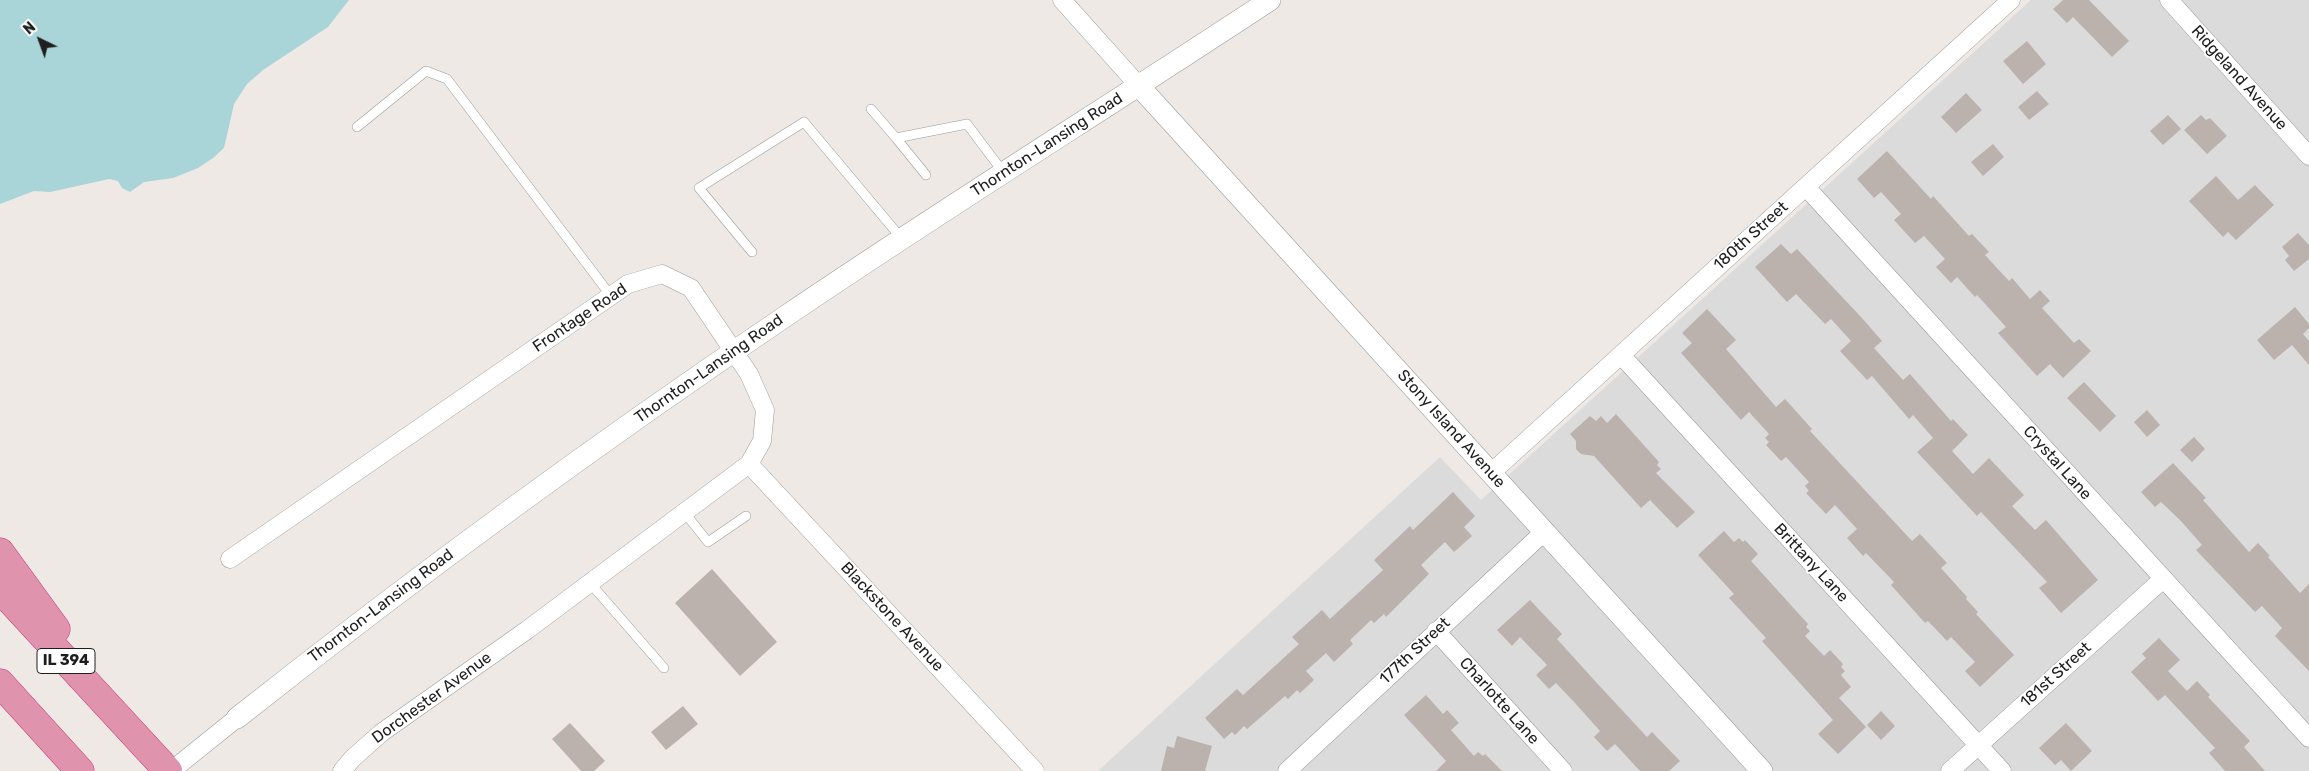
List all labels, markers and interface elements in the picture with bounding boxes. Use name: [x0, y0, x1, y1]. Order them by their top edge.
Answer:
north arrow: [15, 15, 65, 65]
text: N: [20, 19, 39, 38]
street label: Ridgeland Avenue: [2187, 22, 2291, 134]
street label: Thornton-Lansing Road: [968, 89, 1126, 201]
street label: 180th Street: [1710, 198, 1792, 274]
street label: Frontage Road: [529, 279, 631, 357]
street label: Thornton-Lansing Road: [631, 310, 787, 428]
street label: Stony Island Avenue: [1393, 366, 1509, 492]
street label: Crystal Lane: [2019, 422, 2095, 504]
street label: Brittany Lane: [1770, 520, 1852, 606]
street label: Thornton-Lansing Road: [305, 545, 457, 667]
street label: Blackstone Avenue: [836, 558, 948, 676]
street label: 177th Street: [1376, 613, 1454, 689]
street label: 181st Street: [2017, 638, 2095, 712]
road number: IL 394: [37, 648, 95, 674]
street label: Dorchester Avenue: [368, 648, 496, 748]
street label: Charlotte Lane: [1455, 654, 1543, 748]

